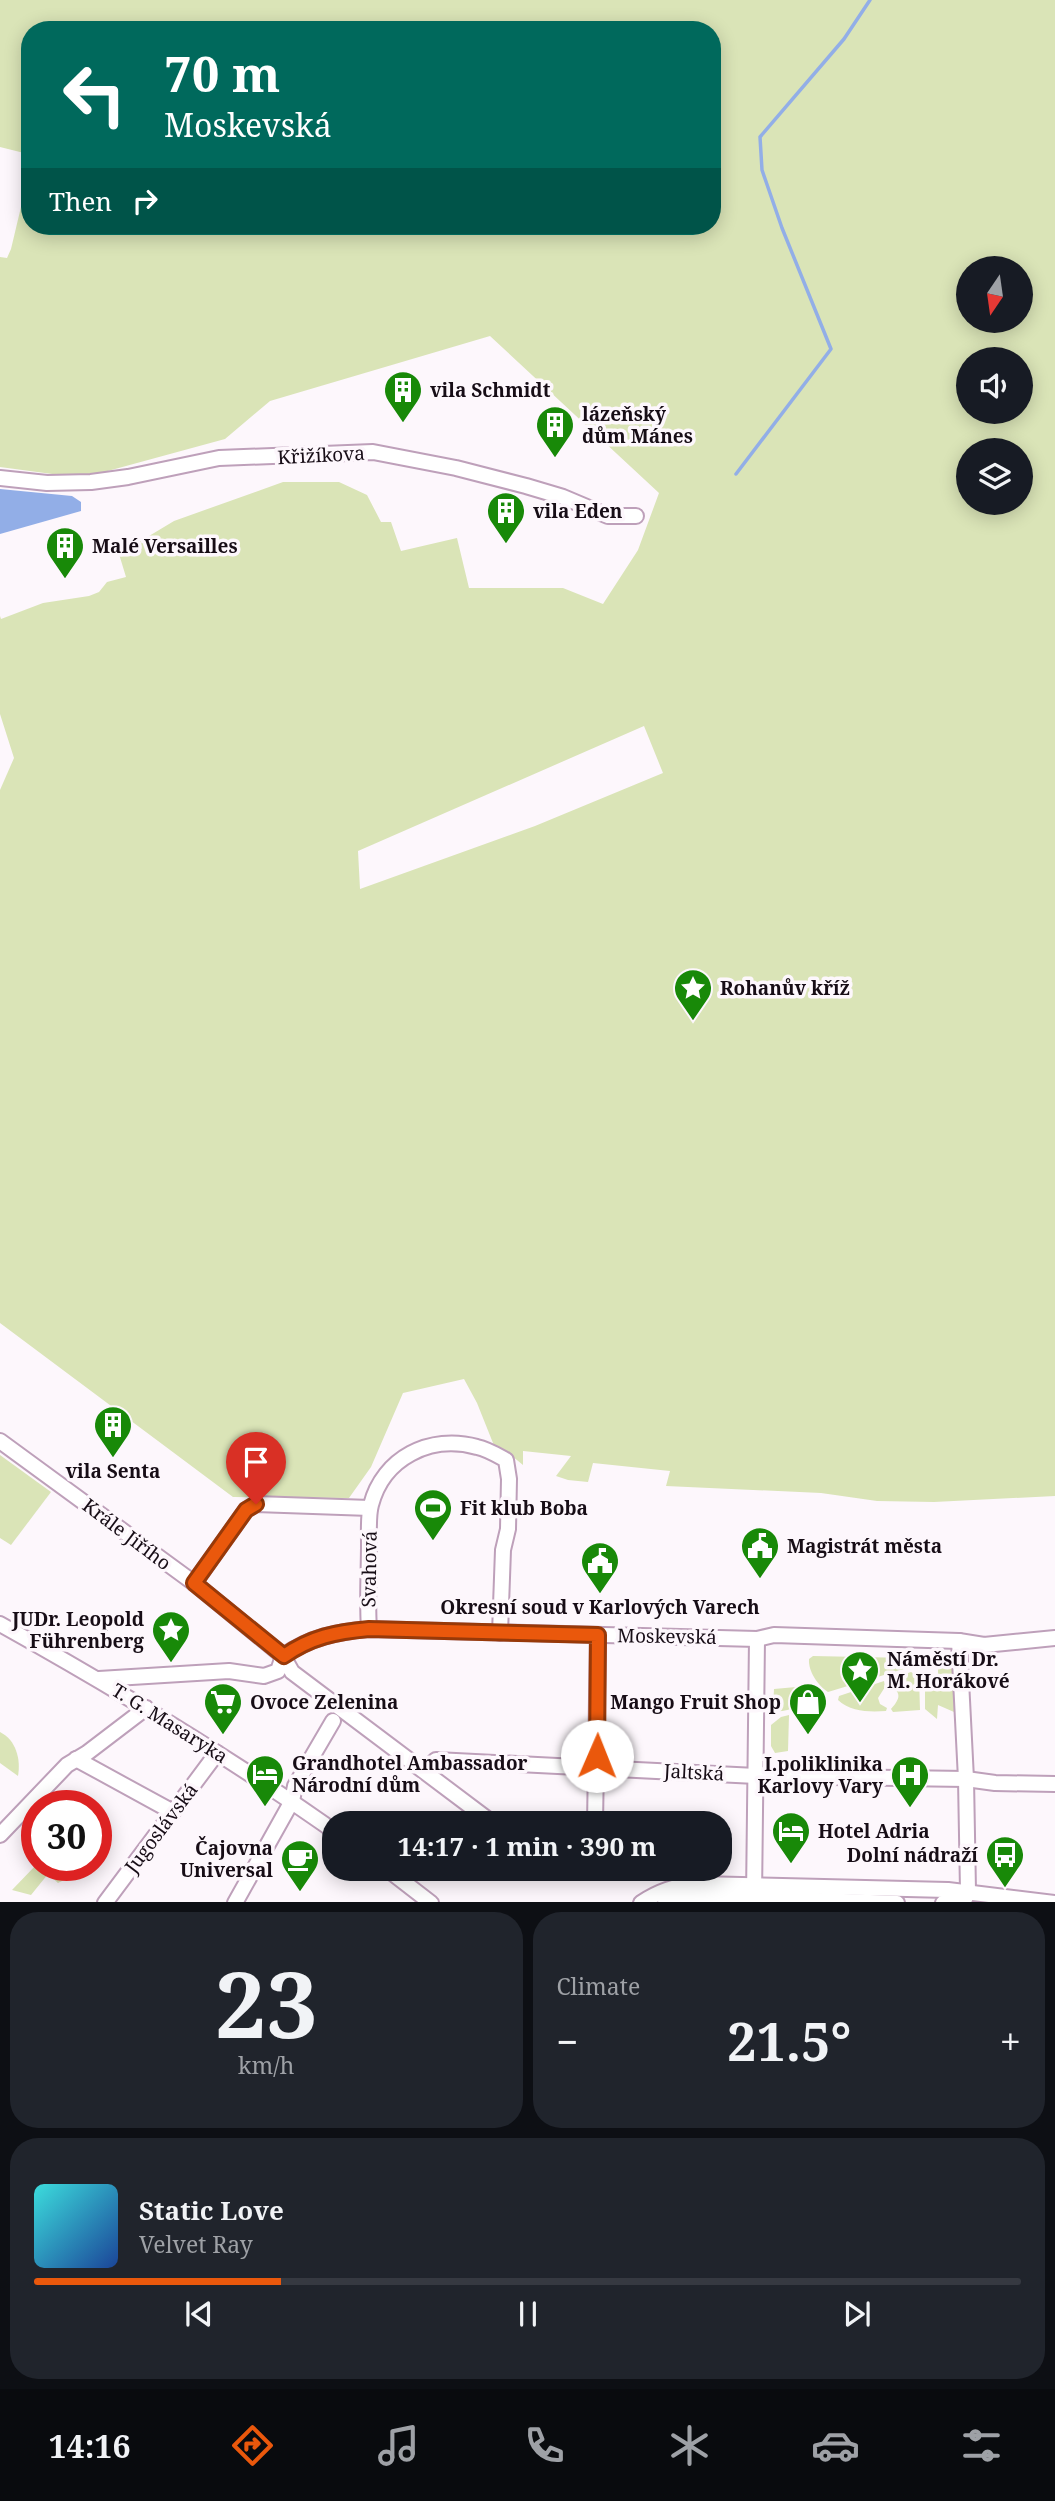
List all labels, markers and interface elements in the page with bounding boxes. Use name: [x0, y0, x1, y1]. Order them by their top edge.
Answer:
text: 70 m: [164, 40, 280, 106]
icon: left: [49, 49, 140, 140]
text: Moskevská: [164, 103, 332, 146]
icon: right: [126, 182, 164, 220]
text: Then: [49, 183, 112, 219]
north arrow: [956, 256, 1032, 332]
map controls: [956, 256, 1033, 515]
button: sound: [956, 347, 1033, 424]
building icon: vila Schmidt: [382, 369, 424, 424]
place label: vila Schmidt: [430, 377, 551, 403]
place label: lázeňský dům Mánes: [582, 401, 693, 449]
building icon: lázeňský dům Mánes: [534, 404, 576, 459]
button: layers: [956, 438, 1033, 515]
street label: Křižíkova: [277, 440, 365, 470]
building icon: vila Eden: [485, 490, 527, 545]
place label: vila Eden: [533, 498, 623, 524]
building icon: Malé Versailles: [44, 525, 86, 580]
place label: Malé Versailles: [92, 533, 238, 559]
place icon: Rohanův kříž: [672, 967, 714, 1022]
place label: Rohanův kříž: [720, 975, 850, 1001]
building icon: vila Senta: [92, 1404, 134, 1459]
pin: [226, 1432, 286, 1504]
icon: arrive: [237, 1443, 275, 1481]
place label: vila Senta: [66, 1458, 160, 1484]
sports icon: Fit klub Boba: [412, 1487, 454, 1542]
street label: Krále Jiřího: [77, 1492, 177, 1576]
place label: Fit klub Boba: [460, 1495, 588, 1521]
public building icon: Magistrát města: [739, 1525, 781, 1580]
street label: Svahová: [355, 1530, 383, 1608]
place label: Magistrát města: [787, 1533, 942, 1559]
public building icon: Okresní soud v Karlových Varech: [579, 1540, 621, 1595]
place label: Okresní soud v Karlových Varech: [440, 1594, 760, 1620]
place label: JUDr. Leopold Führenberg: [11, 1606, 145, 1654]
place icon: JUDr. Leopold Führenberg: [150, 1609, 192, 1664]
street label: Moskevská: [617, 1622, 717, 1650]
place label: Náměstí Dr. M. Horákové: [887, 1646, 1010, 1694]
place icon: Náměstí Dr. M. Horákové: [839, 1649, 881, 1704]
street label: T. G. Masaryka: [107, 1677, 233, 1769]
supermarket icon: Ovoce Zelenina: [202, 1681, 244, 1736]
shop icon: Mango Fruit Shop: [787, 1681, 829, 1736]
place label: Ovoce Zelenina: [250, 1689, 399, 1715]
place label: Mango Fruit Shop: [610, 1689, 781, 1715]
position arrow: [560, 1719, 634, 1793]
place label: Grandhotel Ambassador Národní dům: [292, 1750, 528, 1798]
place label: I.poliklinika Karlovy Vary: [757, 1751, 883, 1799]
hotel icon: Grandhotel Ambassador Národní dům: [244, 1753, 286, 1808]
hospital icon: I.poliklinika Karlovy Vary: [889, 1754, 931, 1809]
street label: Jaltská: [662, 1757, 725, 1787]
street label: Jugoslávská: [118, 1778, 203, 1879]
speed limit sign: 30: [21, 1790, 112, 1881]
hotel icon: Hotel Adria: [770, 1810, 812, 1865]
place label: Hotel Adria: [818, 1818, 930, 1844]
text: 14:17 · 1 min · 390 m: [397, 1828, 657, 1864]
bus stop icon: Dolní nádraží: [984, 1834, 1026, 1889]
place label: Čajovna Universal: [180, 1835, 273, 1883]
cafe icon: Čajovna Universal: [279, 1838, 321, 1893]
place label: Dolní nádraží: [847, 1842, 978, 1868]
text: 23: [215, 1941, 318, 2065]
text: Climate: [557, 1970, 640, 2002]
text: 21.5°: [727, 2005, 851, 2076]
text: −: [557, 2015, 579, 2067]
text: +: [1000, 2015, 1021, 2067]
text: km/h: [238, 2049, 294, 2081]
text: Static Love: [139, 2192, 284, 2228]
text: Velvet Ray: [139, 2228, 253, 2260]
icon: previous: [180, 2295, 218, 2333]
icon: pause: [509, 2295, 547, 2333]
icon: next: [838, 2295, 876, 2333]
icon: directions: [228, 2421, 277, 2470]
icon: music: [374, 2421, 423, 2470]
icon: phone: [520, 2421, 569, 2470]
icon: climate: [665, 2421, 714, 2470]
icon: car: [811, 2421, 860, 2470]
icon: filters: [957, 2421, 1006, 2470]
text: 14:16: [48, 2424, 131, 2467]

